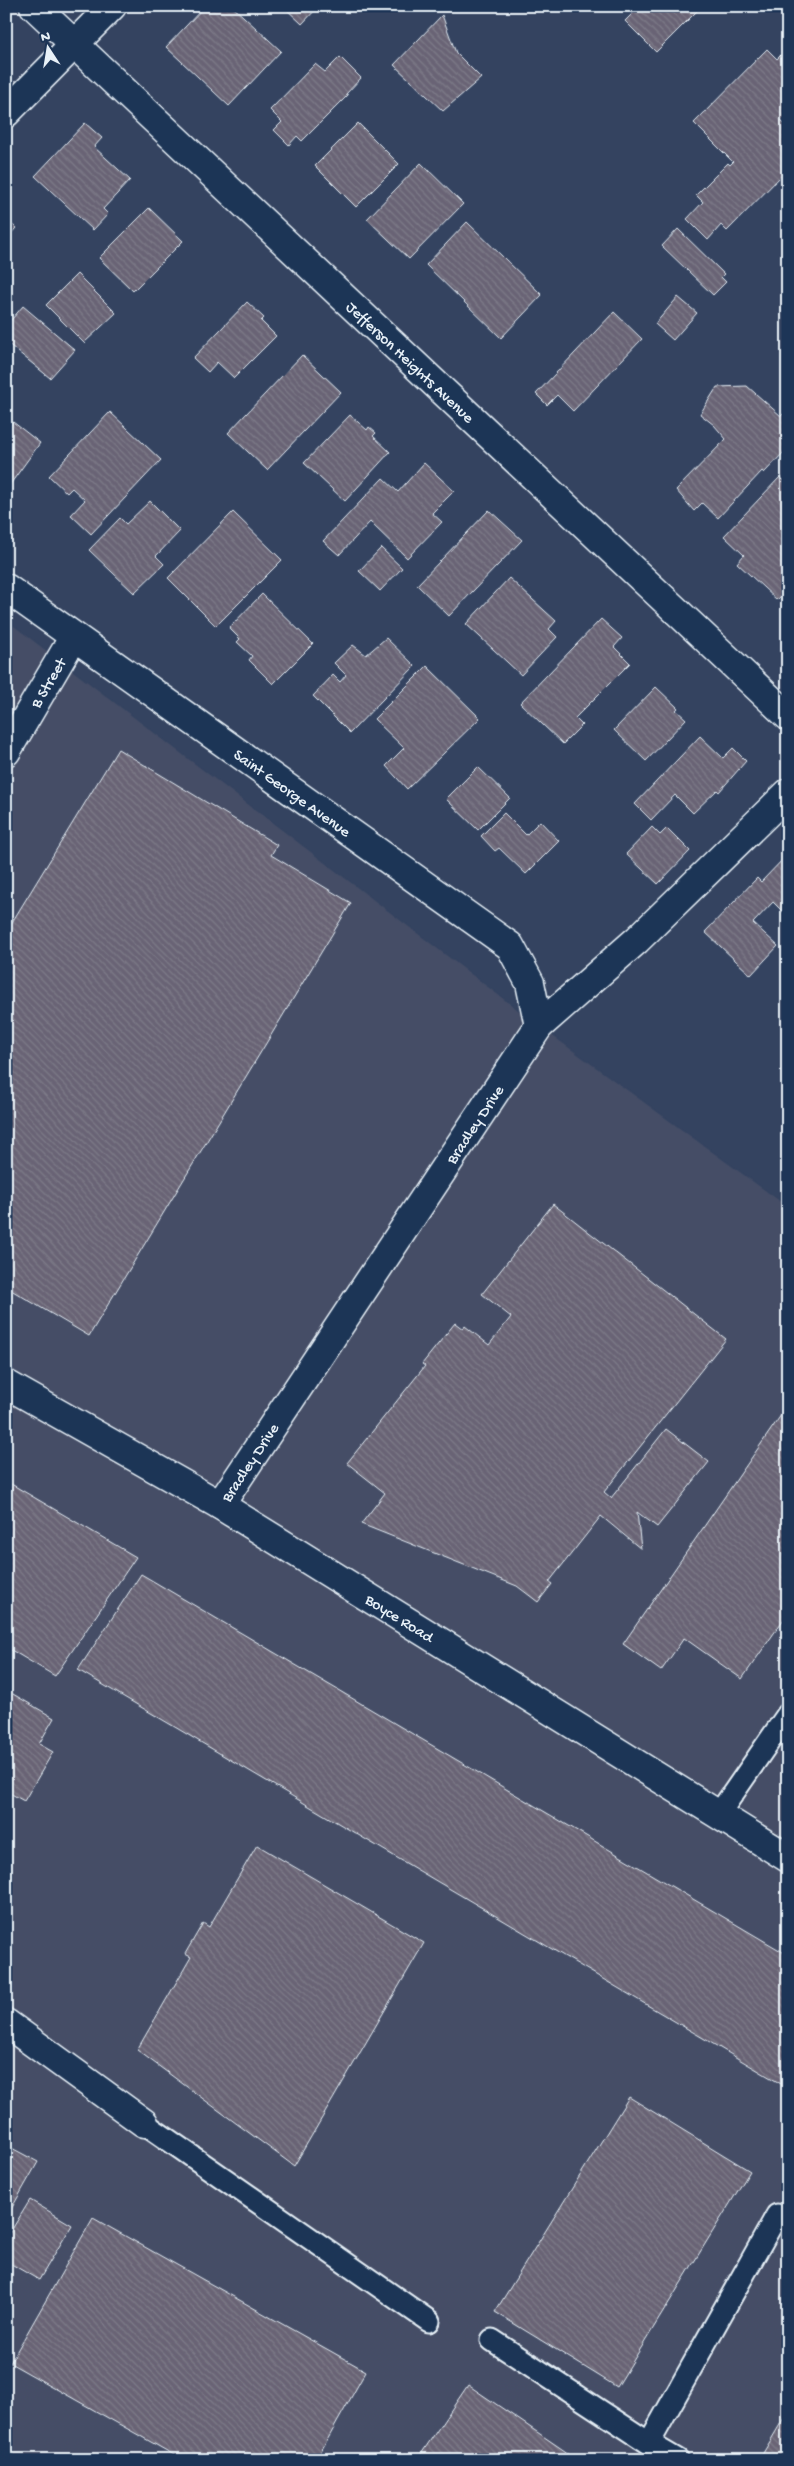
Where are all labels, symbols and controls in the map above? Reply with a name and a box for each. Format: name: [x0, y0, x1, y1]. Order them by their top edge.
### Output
north arrow: [22, 22, 72, 72]
text: N: [40, 28, 52, 47]
street label: Jefferson Heights Avenue: [341, 299, 477, 429]
street label: B Street: [28, 654, 73, 713]
street label: Saint George Avenue: [229, 747, 354, 843]
street label: Bradley Drive: [443, 1082, 510, 1169]
street label: Bradley Drive: [218, 1420, 285, 1507]
street label: Boyce Road: [360, 1591, 437, 1649]

